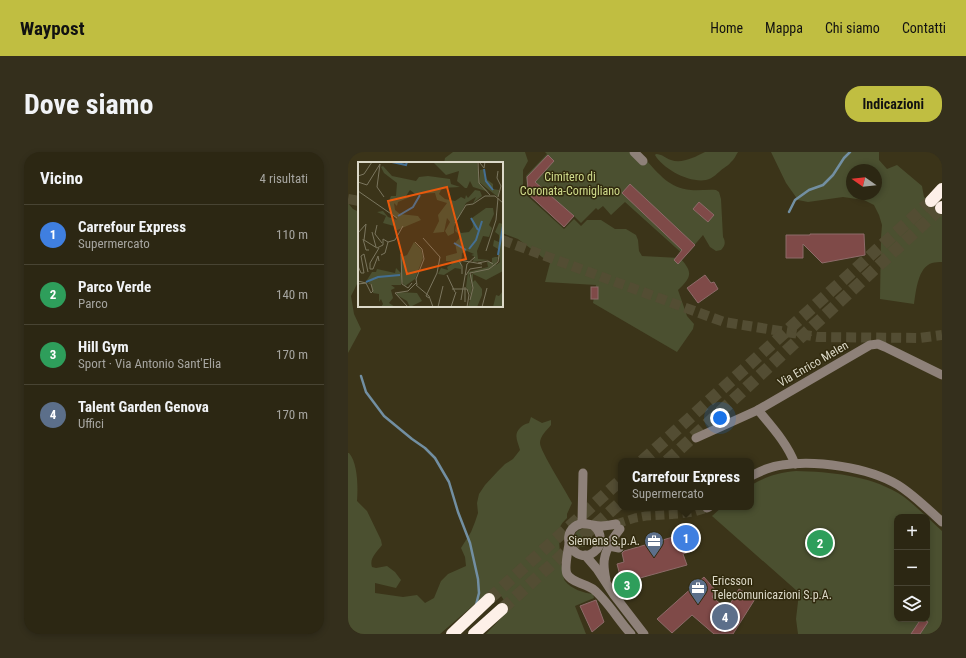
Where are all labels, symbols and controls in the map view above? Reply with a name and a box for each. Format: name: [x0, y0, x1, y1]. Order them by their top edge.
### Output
text: Waypost: [20, 17, 85, 40]
text: Home: [710, 20, 743, 36]
text: Mappa: [765, 20, 803, 36]
text: Chi siamo: [825, 20, 880, 36]
text: Contatti: [902, 20, 946, 36]
button: Indicazioni: [845, 86, 942, 122]
text: Dove siamo: [24, 88, 153, 121]
inset map: [358, 162, 503, 307]
north arrow: [846, 164, 882, 200]
text: Vicino: [40, 168, 83, 188]
park label: Cimitero di Coronata-Cornigliano: [520, 170, 620, 198]
text: 4 risultati: [260, 171, 308, 186]
text: Carrefour Express: [78, 218, 186, 236]
text: 1: [50, 227, 56, 242]
text: 110 m: [276, 227, 308, 242]
text: Supermercato: [78, 236, 150, 251]
text: Parco Verde: [78, 278, 151, 296]
text: 2: [50, 287, 56, 302]
text: 140 m: [276, 287, 308, 302]
text: Parco: [78, 296, 108, 311]
text: Hill Gym: [78, 338, 129, 356]
street label: Via Enrico Melen: [775, 338, 851, 390]
text: 3: [50, 347, 56, 362]
text: 170 m: [276, 347, 308, 362]
text: Sport · Via Antonio Sant'Elia: [78, 356, 221, 371]
text: Talent Garden Genova: [78, 398, 209, 416]
text: 4: [50, 407, 56, 422]
text: 170 m: [276, 407, 308, 422]
your location: [710, 408, 730, 428]
text: Uffici: [78, 416, 104, 431]
popup: [618, 458, 754, 510]
text: Carrefour Express: [632, 468, 740, 486]
text: Supermercato: [632, 486, 704, 501]
map controls: [894, 514, 930, 622]
button: +: [894, 514, 930, 550]
pin: 1: [673, 523, 699, 553]
pin: 2: [807, 528, 833, 558]
office icon: Siemens S.p.A.: [643, 530, 665, 558]
place label: Siemens S.p.A.: [568, 534, 640, 548]
button: −: [894, 550, 930, 586]
pin: 3: [614, 570, 640, 600]
place label: Ericsson Telecomunicazioni S.p.A.: [712, 574, 832, 602]
office icon: Ericsson Telecomunicazioni S.p.A.: [687, 577, 709, 605]
button: layers: [894, 586, 930, 622]
pin: 4: [712, 602, 738, 632]

